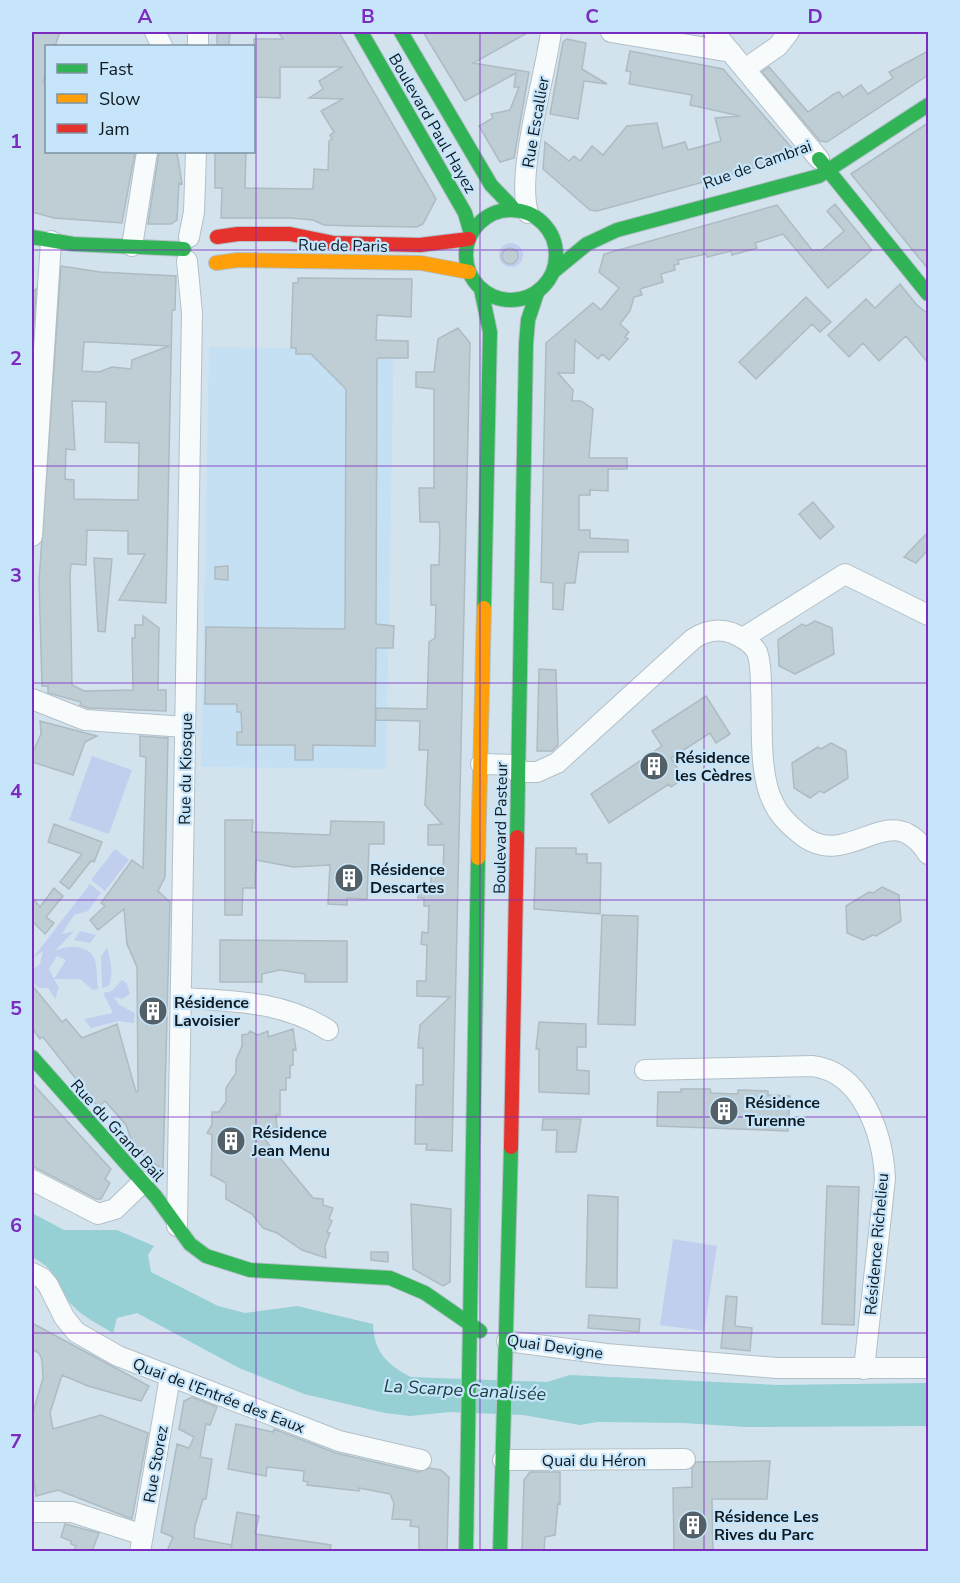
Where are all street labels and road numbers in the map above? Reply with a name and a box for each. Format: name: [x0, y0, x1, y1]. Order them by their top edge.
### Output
street label: Boulevard Paul Hayez: [383, 50, 481, 197]
street label: Rue Escallier: [517, 74, 555, 170]
street label: Rue de Cambrai: [700, 135, 815, 195]
street label: Rue de Paris: [298, 234, 388, 258]
street label: Rue du Kiosque: [174, 713, 198, 825]
street label: Boulevard Pasteur: [489, 762, 513, 894]
street label: Rue du Grand Bail: [65, 1075, 169, 1187]
street label: Résidence Richelieu: [860, 1172, 894, 1316]
street label: Quai Devigne: [505, 1329, 604, 1365]
street label: Quai de l'Entrée des Eaux: [129, 1353, 308, 1439]
street label: Rue Storez: [138, 1424, 174, 1505]
street label: Quai du Héron: [542, 1450, 646, 1472]

